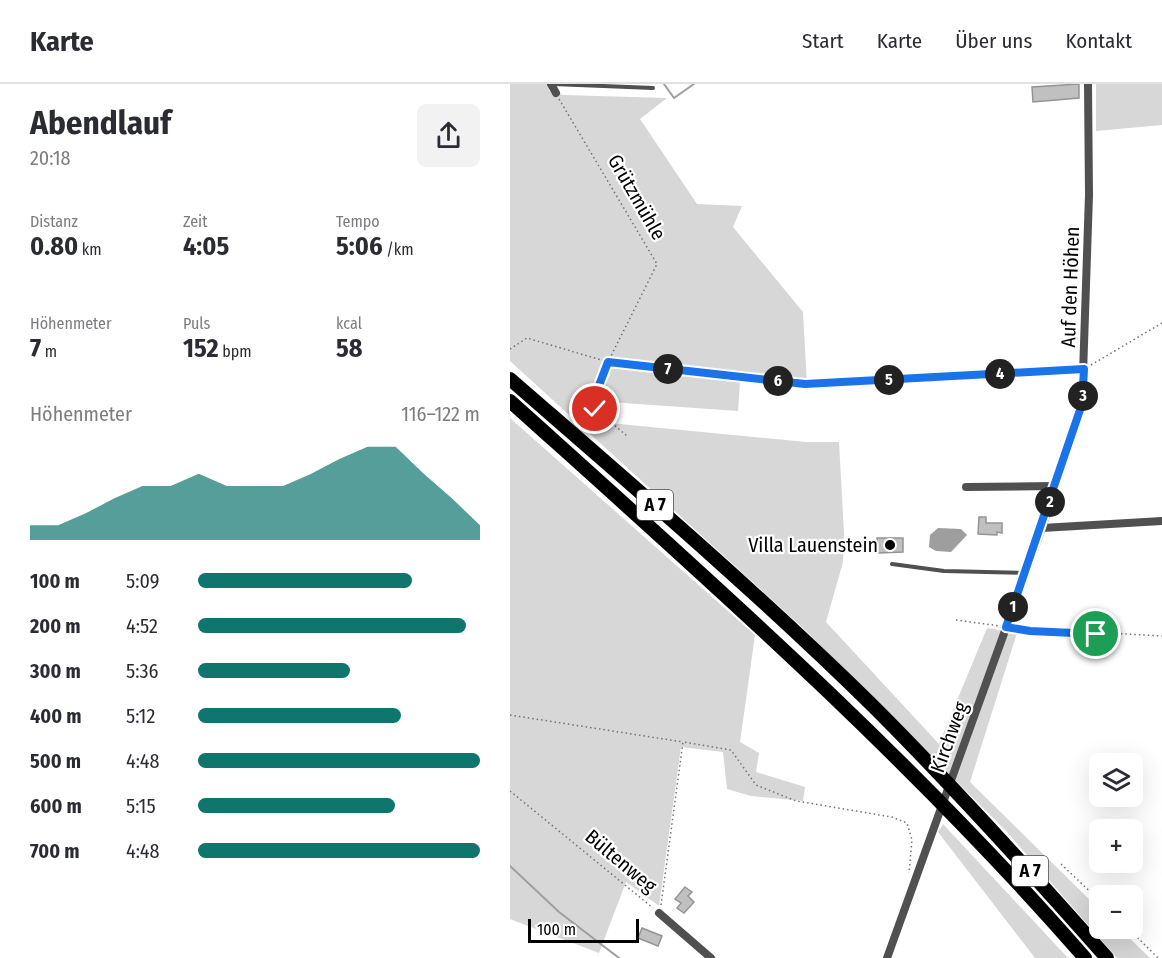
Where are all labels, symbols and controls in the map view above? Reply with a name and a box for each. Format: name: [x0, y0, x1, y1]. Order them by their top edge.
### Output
text: Karte: [30, 25, 94, 58]
text: Start: [802, 28, 844, 54]
text: Karte: [877, 28, 922, 54]
text: Über uns: [955, 28, 1032, 54]
text: Kontakt: [1065, 28, 1132, 54]
text: Abendlauf: [30, 103, 171, 143]
button: share: [417, 104, 480, 167]
text: 20:18: [30, 146, 70, 170]
street label: Grützmühle: [603, 150, 671, 244]
text: Distanz: [30, 212, 78, 231]
text: Zeit: [183, 212, 207, 231]
text: Tempo: [336, 212, 380, 231]
street label: Auf den Höhen: [1056, 226, 1084, 348]
text: 0.80: [30, 231, 78, 262]
text: 4:05: [183, 231, 229, 262]
text: 5:06: [336, 231, 383, 262]
text: km: [78, 240, 102, 259]
text: /km: [383, 240, 414, 259]
text: Höhenmeter: [30, 314, 112, 333]
text: Puls: [183, 314, 210, 333]
text: kcal: [336, 314, 362, 333]
text: 7: [30, 333, 41, 364]
text: 152: [183, 333, 219, 364]
text: 58: [336, 333, 363, 364]
text: m: [41, 342, 57, 361]
text: bpm: [219, 342, 252, 361]
pin: 7: [653, 354, 683, 384]
text: 7: [665, 359, 671, 378]
pin: 4: [985, 359, 1015, 389]
text: 4: [996, 364, 1004, 383]
pin: 5: [874, 365, 904, 395]
pin: 6: [763, 366, 793, 396]
text: 5: [885, 370, 893, 389]
text: 6: [774, 371, 782, 390]
pin: 3: [1068, 381, 1098, 411]
pin: [569, 383, 620, 434]
text: 3: [1079, 386, 1087, 405]
icon: check: [578, 392, 611, 425]
text: Höhenmeter: [30, 402, 132, 426]
text: 116–122 m: [401, 402, 480, 426]
pin: 2: [1035, 487, 1065, 517]
road number: A 7: [637, 490, 673, 520]
text: 2: [1046, 492, 1054, 511]
place label: Villa Lauenstein: [748, 533, 878, 557]
marker: Villa Lauenstein: [883, 538, 897, 552]
text: 100 m: [30, 569, 80, 593]
text: 5:09: [126, 569, 159, 593]
pin: 1: [998, 592, 1028, 622]
text: 1: [1010, 597, 1016, 616]
pin: [1070, 608, 1121, 659]
text: 200 m: [30, 614, 81, 638]
text: 4:52: [126, 614, 158, 638]
icon: arrive: [1079, 617, 1112, 650]
text: 300 m: [30, 659, 81, 683]
text: 5:36: [126, 659, 159, 683]
street label: Kirchweg: [925, 698, 973, 776]
text: 400 m: [30, 704, 82, 728]
text: 5:12: [126, 704, 155, 728]
text: 500 m: [30, 749, 81, 773]
text: 4:48: [126, 749, 160, 773]
map controls: [1089, 753, 1143, 939]
button: layers: [1089, 753, 1143, 807]
text: 600 m: [30, 794, 82, 818]
text: 5:15: [126, 794, 156, 818]
button: +: [1089, 819, 1143, 873]
street label: Bültenweg: [580, 824, 662, 898]
text: 700 m: [30, 839, 80, 863]
text: 4:48: [126, 839, 160, 863]
road number: A 7: [1012, 856, 1048, 886]
button: −: [1089, 885, 1143, 939]
scale bar: [528, 916, 639, 944]
text: 100 m: [537, 920, 576, 939]

